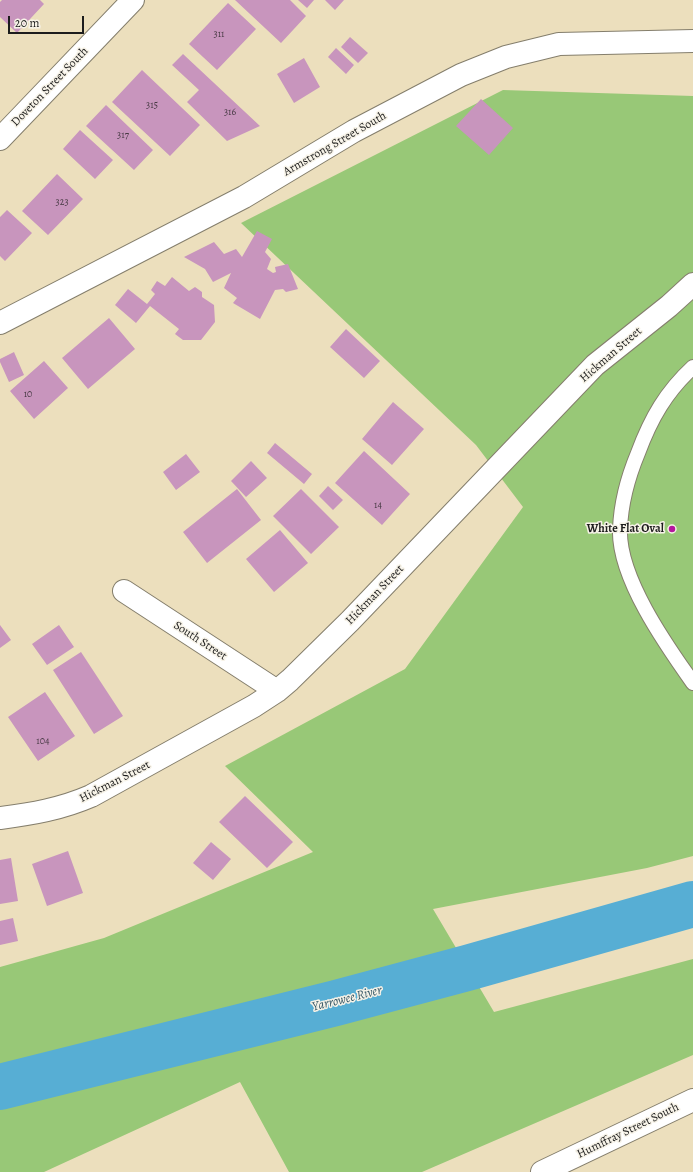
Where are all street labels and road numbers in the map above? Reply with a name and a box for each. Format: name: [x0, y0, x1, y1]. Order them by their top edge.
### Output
street label: Doveton Street South: [9, 44, 91, 130]
street label: Armstrong Street South: [281, 109, 389, 179]
street label: Hickman Street: [577, 324, 645, 386]
street label: Hickman Street: [343, 562, 407, 628]
street label: South Street: [171, 618, 229, 664]
street label: Hickman Street: [77, 758, 153, 806]
street label: Humffray Street South: [575, 1100, 681, 1162]

